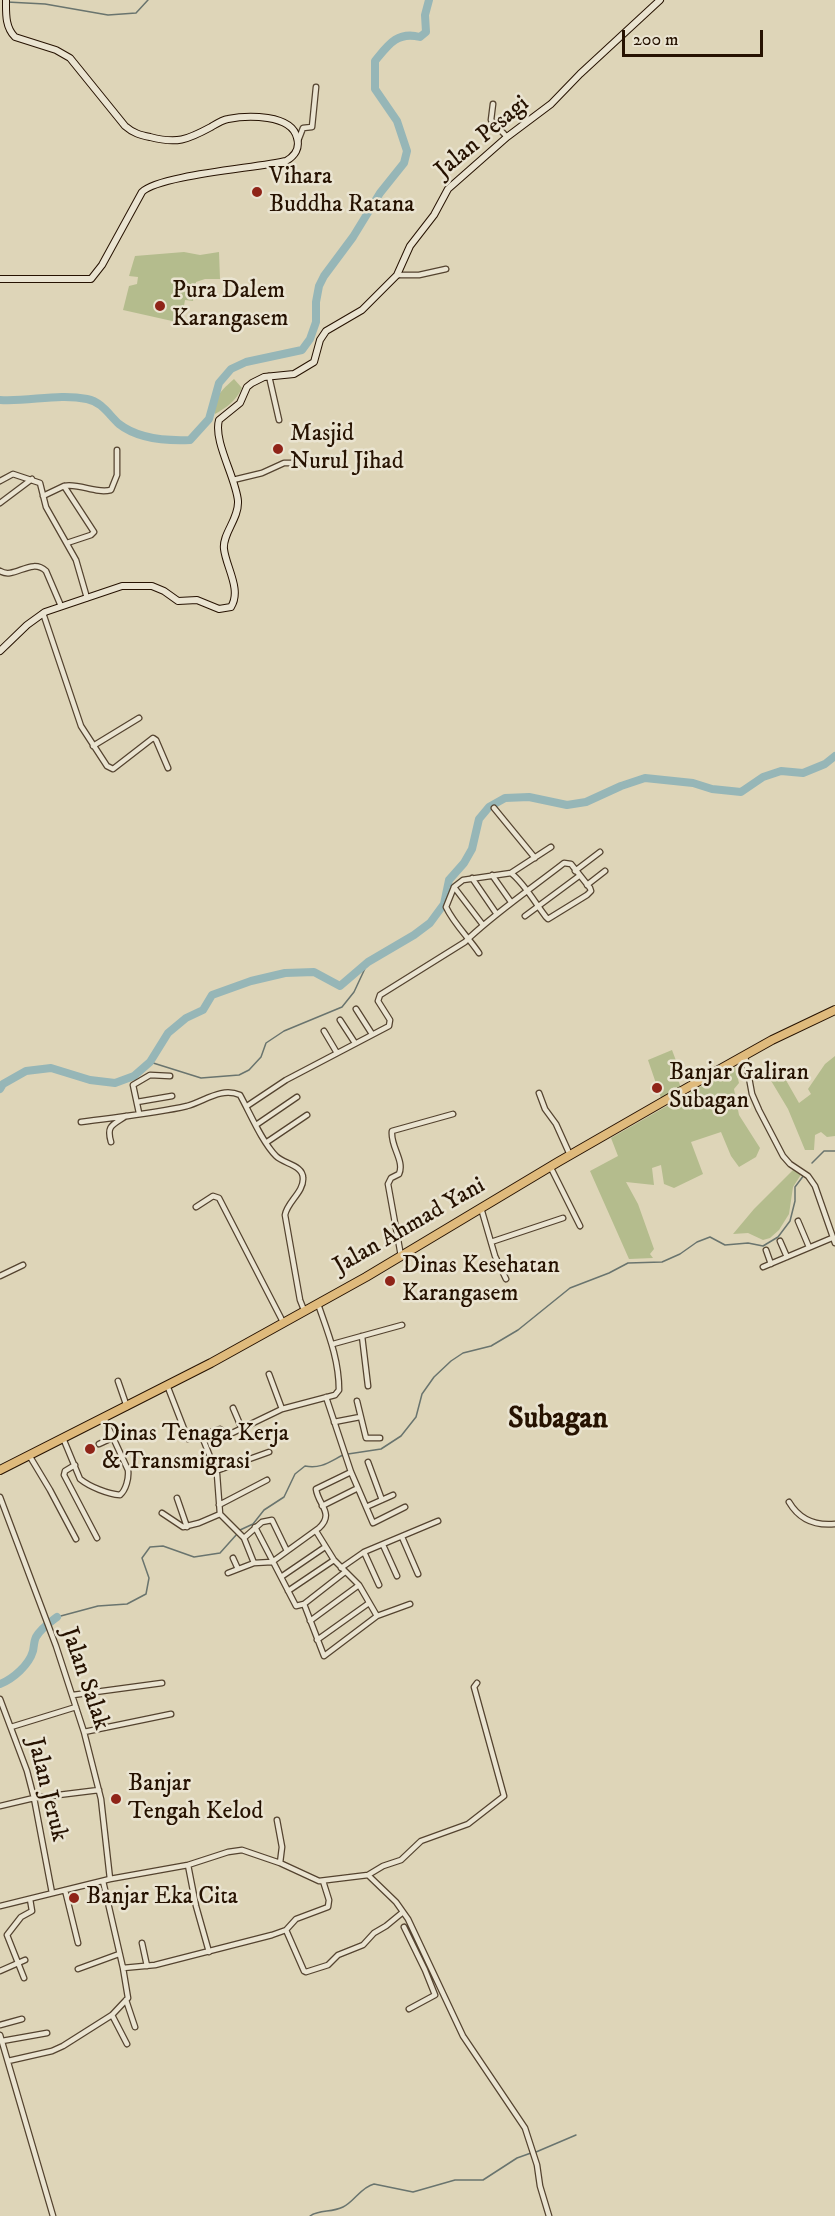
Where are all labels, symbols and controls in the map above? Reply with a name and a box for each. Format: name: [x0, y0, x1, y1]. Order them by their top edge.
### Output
scale bar: [625, 18, 766, 56]
text: 200 m: [633, 29, 679, 51]
street label: Jalan Pesagi: [430, 90, 536, 186]
place label: Vihara Buddha Ratana: [269, 164, 414, 220]
marker: Vihara Buddha Ratana: [250, 185, 264, 199]
place label: Pura Dalem Karangasem: [172, 278, 289, 334]
marker: Pura Dalem Karangasem: [153, 299, 167, 313]
place label: Masjid Nurul Jihad: [290, 421, 404, 477]
marker: Masjid Nurul Jihad: [271, 442, 285, 456]
place label: Banjar Galiran Subagan: [669, 1060, 809, 1116]
marker: Banjar Galiran Subagan: [650, 1081, 664, 1095]
street label: Jalan Ahmad Yani: [329, 1172, 491, 1282]
place label: Dinas Kesehatan Karangasem: [402, 1253, 560, 1309]
marker: Dinas Kesehatan Karangasem: [383, 1274, 397, 1288]
district label: Subagan: [508, 1403, 608, 1439]
place label: Dinas Tenaga Kerja & Transmigrasi: [102, 1421, 289, 1477]
marker: Dinas Tenaga Kerja & Transmigrasi: [83, 1442, 97, 1456]
street label: Jalan Salak: [53, 1624, 115, 1734]
street label: Jalan Jeruk: [19, 1735, 73, 1845]
place label: Banjar Tengah Kelod: [128, 1771, 263, 1827]
marker: Banjar Tengah Kelod: [109, 1792, 123, 1806]
place label: Banjar Eka Cita: [86, 1884, 238, 1912]
marker: Banjar Eka Cita: [67, 1891, 81, 1905]

